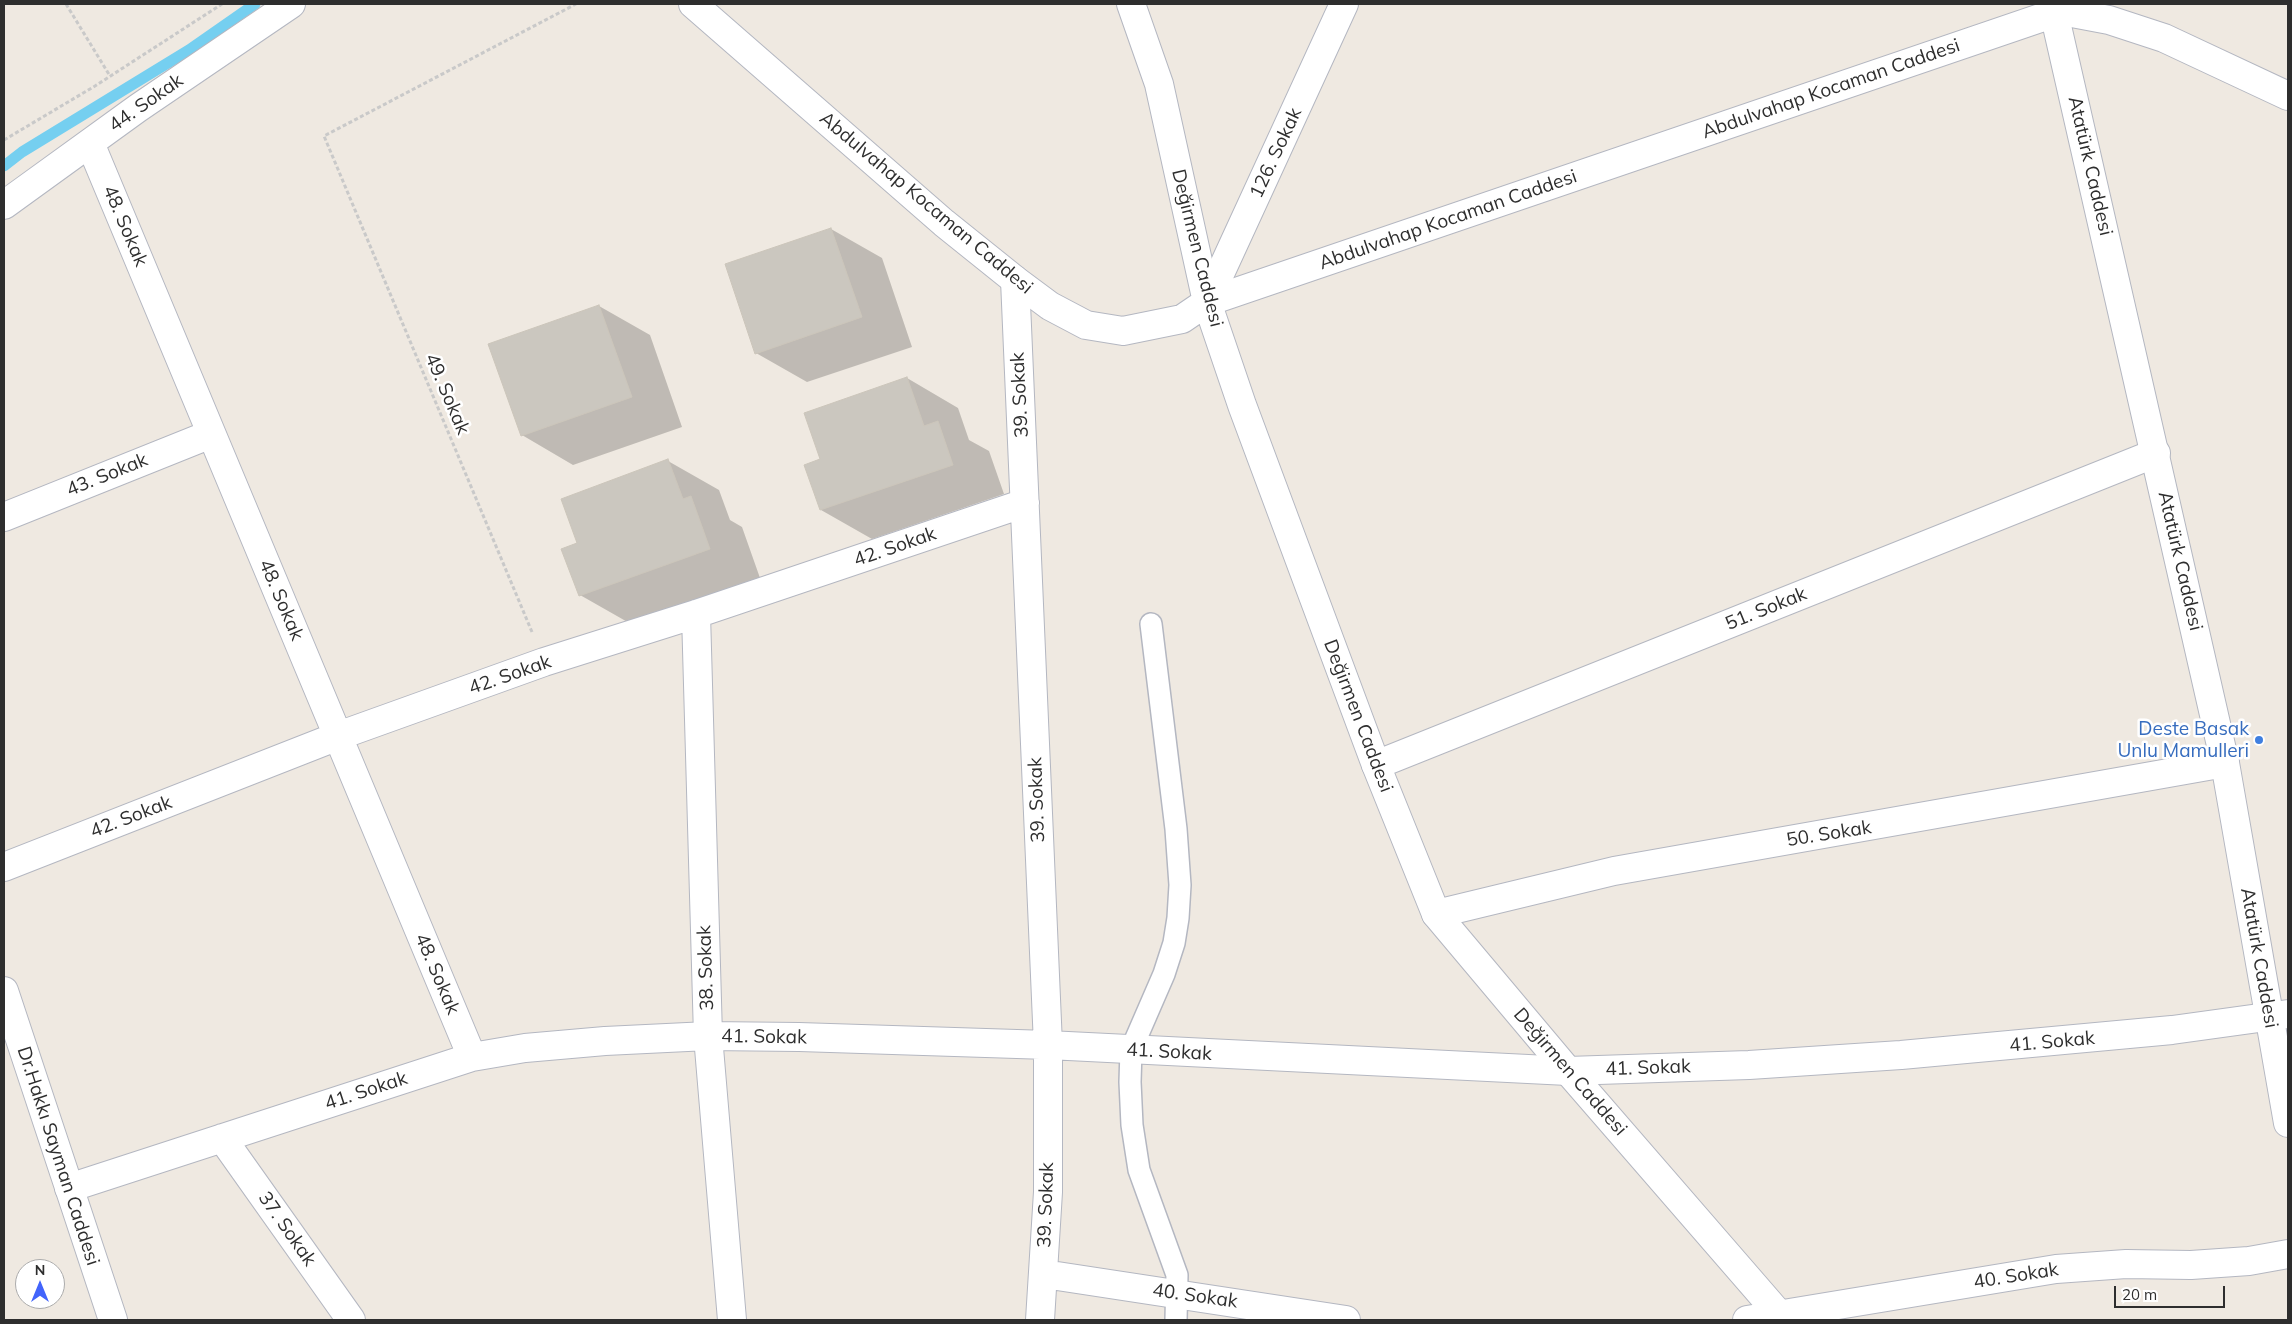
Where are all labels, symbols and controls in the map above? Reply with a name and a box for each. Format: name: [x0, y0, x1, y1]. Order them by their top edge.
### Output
street label: Abdulvahap Kocaman Caddesi: [1699, 34, 1963, 144]
street label: 44. Sokak: [104, 69, 188, 137]
street label: Atatürk Caddesi: [2063, 94, 2117, 238]
street label: 126. Sokak: [1245, 104, 1307, 202]
street label: Abdulvahap Kocaman Caddesi: [815, 107, 1037, 299]
street label: Abdulvahap Kocaman Caddesi: [1316, 165, 1580, 275]
street label: Değirmen Caddesi: [1166, 167, 1228, 329]
street label: 48. Sokak: [98, 182, 152, 270]
street label: 49. Sokak: [420, 350, 474, 438]
street label: 39. Sokak: [1006, 352, 1034, 438]
street label: 43. Sokak: [63, 448, 151, 502]
street label: Atatürk Caddesi: [2153, 489, 2207, 633]
street label: 42. Sokak: [851, 522, 939, 572]
street label: 48. Sokak: [254, 556, 308, 644]
street label: 51. Sokak: [1722, 582, 1810, 636]
street label: Değirmen Caddesi: [1318, 636, 1398, 796]
street label: 42. Sokak: [466, 650, 554, 700]
place label: Deste Basak Unlu Mamulleri: [2117, 718, 2249, 762]
marker: Deste Basak Unlu Mamulleri: [2253, 734, 2265, 746]
street label: 39. Sokak: [1024, 757, 1050, 843]
street label: 42. Sokak: [87, 791, 175, 843]
street label: 50. Sokak: [1785, 816, 1873, 852]
street label: Atatürk Caddesi: [2235, 886, 2283, 1030]
street label: 38. Sokak: [693, 925, 719, 1011]
street label: 48. Sokak: [410, 930, 464, 1018]
street label: Değirmen Caddesi: [1508, 1004, 1632, 1140]
street label: 41. Sokak: [721, 1025, 807, 1049]
street label: 41. Sokak: [2008, 1027, 2096, 1057]
street label: 41. Sokak: [1126, 1038, 1212, 1066]
street label: Dr.Hakkı Sayman Caddesi: [12, 1044, 104, 1268]
street label: 41. Sokak: [1605, 1055, 1691, 1081]
street label: 41. Sokak: [322, 1067, 410, 1115]
street label: 39. Sokak: [1033, 1162, 1059, 1248]
street label: 37. Sokak: [253, 1187, 321, 1271]
street label: 40. Sokak: [1972, 1258, 2060, 1294]
north arrow: [15, 1259, 65, 1309]
text: N: [35, 1261, 45, 1279]
scale bar: [2117, 1276, 2228, 1308]
street label: 40. Sokak: [1151, 1279, 1239, 1313]
text: 20 m: [2122, 1285, 2157, 1304]

